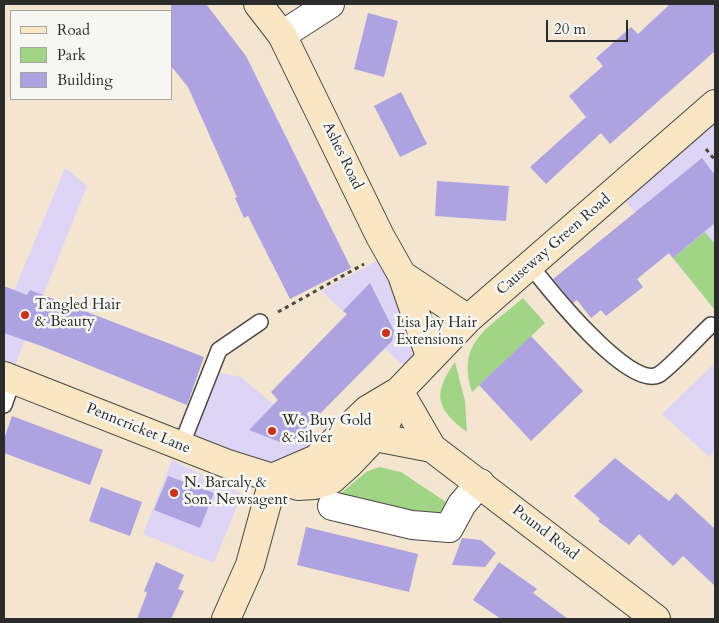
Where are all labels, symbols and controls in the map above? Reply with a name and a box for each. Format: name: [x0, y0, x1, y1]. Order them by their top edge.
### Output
legend: [10, 10, 172, 100]
scale bar: [549, 10, 632, 42]
text: 20 m: [554, 19, 586, 39]
text: Road: [57, 20, 90, 40]
text: Park: [57, 45, 86, 65]
text: Building: [57, 70, 113, 90]
street label: Ashes Road: [318, 119, 366, 193]
street label: Causeway Green Road: [493, 191, 615, 299]
place label: Tangled Hair & Beauty: [35, 297, 121, 332]
marker: Tangled Hair & Beauty: [19, 309, 31, 321]
place label: Lisa Jay Hair Extensions: [396, 315, 477, 350]
marker: Lisa Jay Hair Extensions: [380, 327, 392, 339]
street label: Penncricket Lane: [83, 400, 193, 458]
place label: We Buy Gold & Silver: [282, 413, 372, 448]
marker: We Buy Gold & Silver: [266, 425, 278, 437]
place label: N. Barcaly & Son. Newsagent: [184, 475, 288, 510]
marker: N. Barcaly & Son. Newsagent: [168, 487, 180, 499]
street label: Pound Road: [508, 502, 582, 564]

